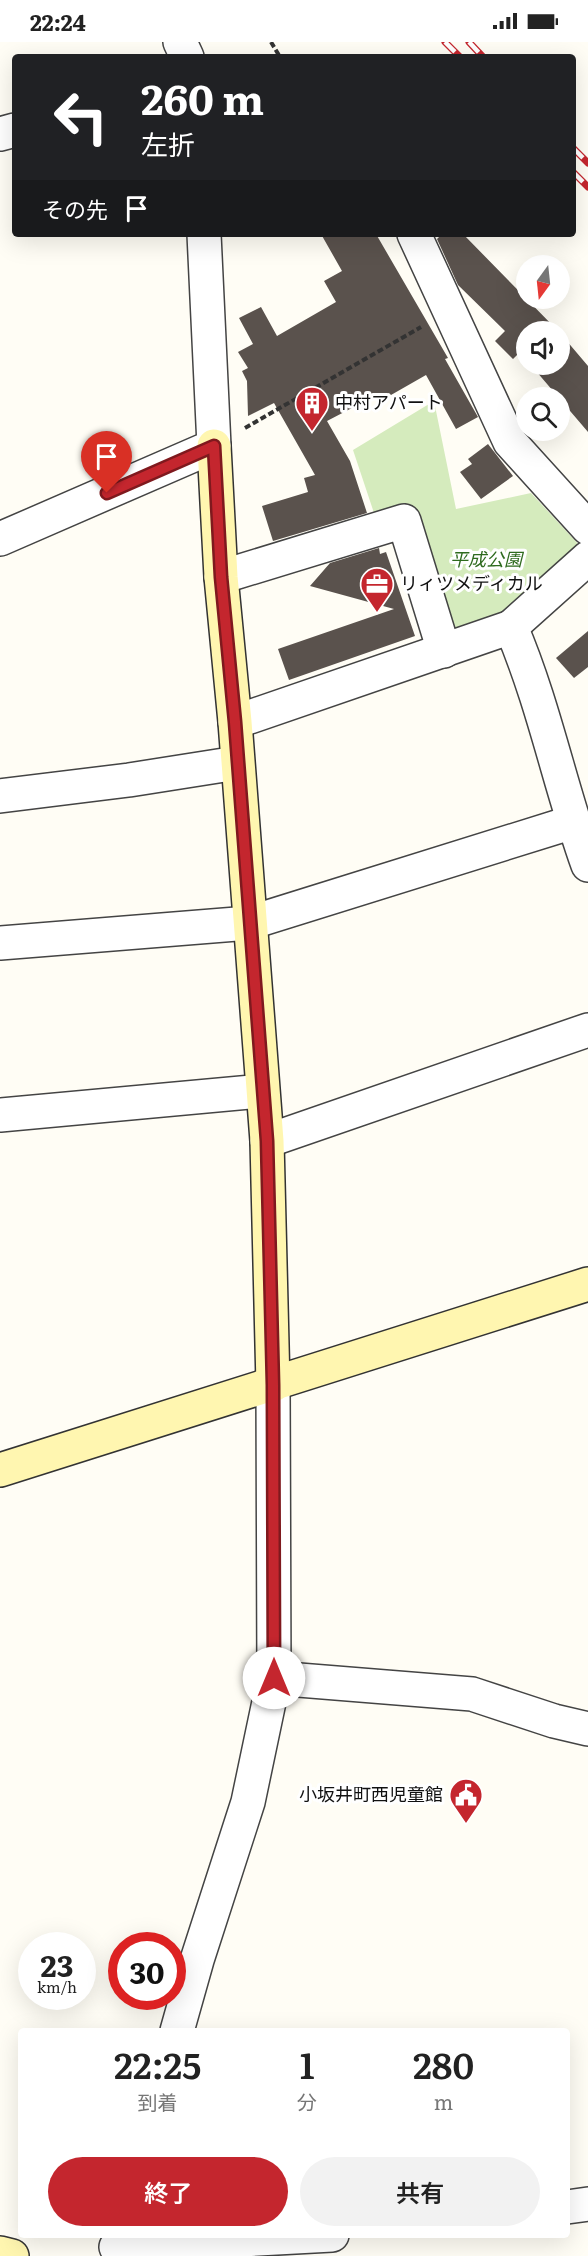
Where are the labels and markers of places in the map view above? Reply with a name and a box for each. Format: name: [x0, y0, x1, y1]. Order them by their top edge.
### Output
building icon: 中村アパート: [294, 385, 330, 432]
place label: 中村アパート: [335, 388, 443, 415]
pin: [81, 431, 132, 493]
office icon: リィツメディカル: [359, 566, 395, 613]
place label: リィツメディカル: [400, 569, 543, 596]
public building icon: 小坂井町西児童館: [448, 1777, 484, 1824]
place label: 小坂井町西児童館: [299, 1780, 443, 1807]

